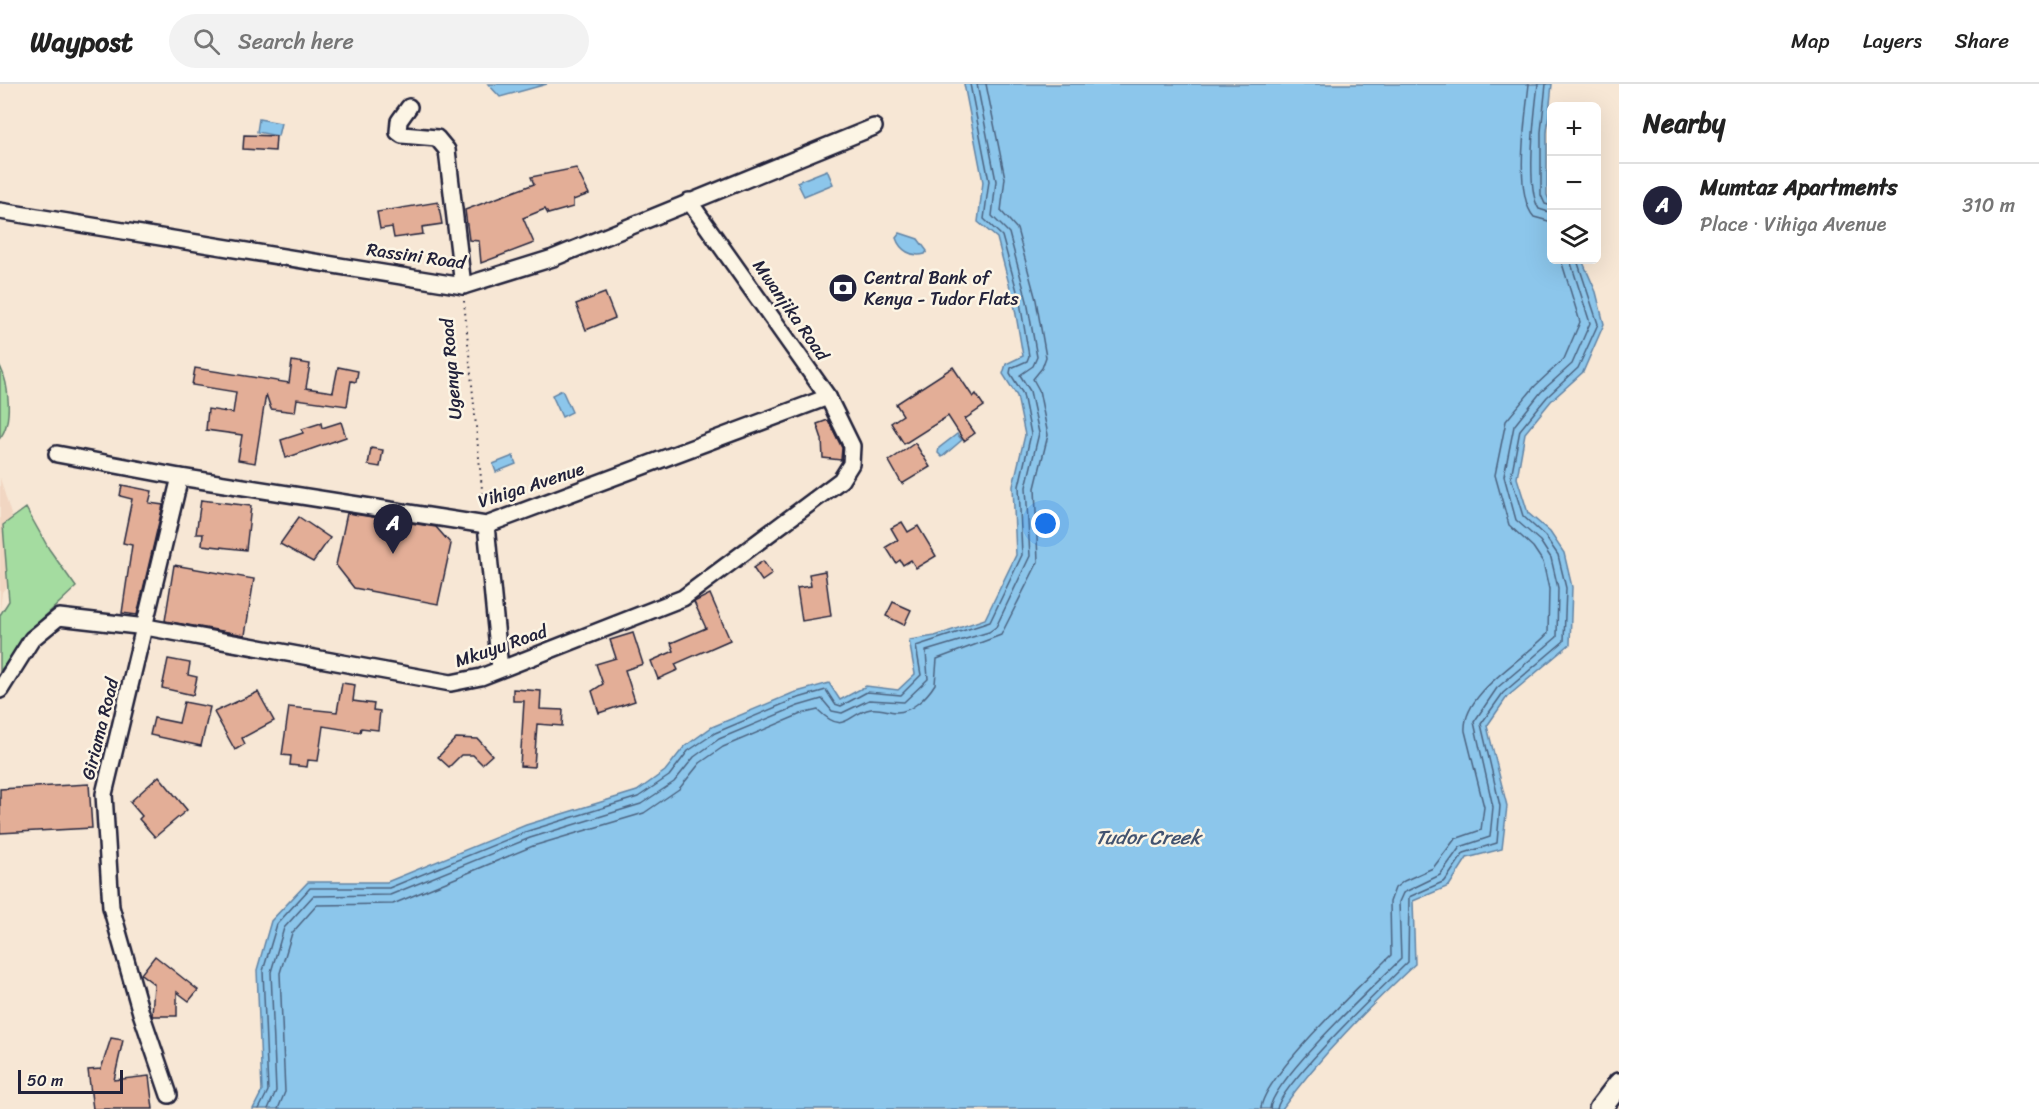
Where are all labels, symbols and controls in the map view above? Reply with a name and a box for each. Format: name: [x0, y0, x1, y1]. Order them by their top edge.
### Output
search box: [169, 14, 589, 68]
text: Waypost: [30, 17, 133, 66]
text: Search here: [238, 22, 354, 61]
text: Map: [1791, 22, 1830, 60]
text: Layers: [1863, 22, 1922, 60]
text: Share: [1955, 22, 2009, 60]
icon: search: [190, 25, 223, 58]
text: Nearby: [1643, 100, 1725, 146]
map controls: [1547, 102, 1601, 264]
button: +: [1547, 102, 1601, 156]
button: −: [1547, 156, 1601, 210]
text: Mumtaz Apartments: [1700, 168, 1898, 207]
text: A: [1656, 188, 1669, 223]
text: 310 m: [1962, 188, 2015, 223]
text: Place · Vihiga Avenue: [1700, 207, 1886, 242]
button: layers: [1547, 210, 1601, 264]
street label: Rassini Road: [364, 233, 469, 279]
street label: Mwanjika Road: [744, 253, 839, 369]
place label: Central Bank of Kenya - Tudor Flats: [864, 262, 1020, 315]
bank icon: Central Bank of Kenya - Tudor Flats: [827, 272, 859, 304]
street label: Ugenya Road: [431, 316, 471, 421]
street label: Vihiga Avenue: [474, 453, 589, 517]
pin: A: [374, 504, 412, 554]
your location: [1031, 509, 1060, 538]
street label: Mkuyu Road: [450, 615, 553, 677]
street label: Giriama Road: [72, 673, 128, 783]
water label: Tudor Creek: [1095, 820, 1203, 855]
text: 50 m: [27, 1066, 63, 1095]
scale bar: [18, 1067, 123, 1094]

